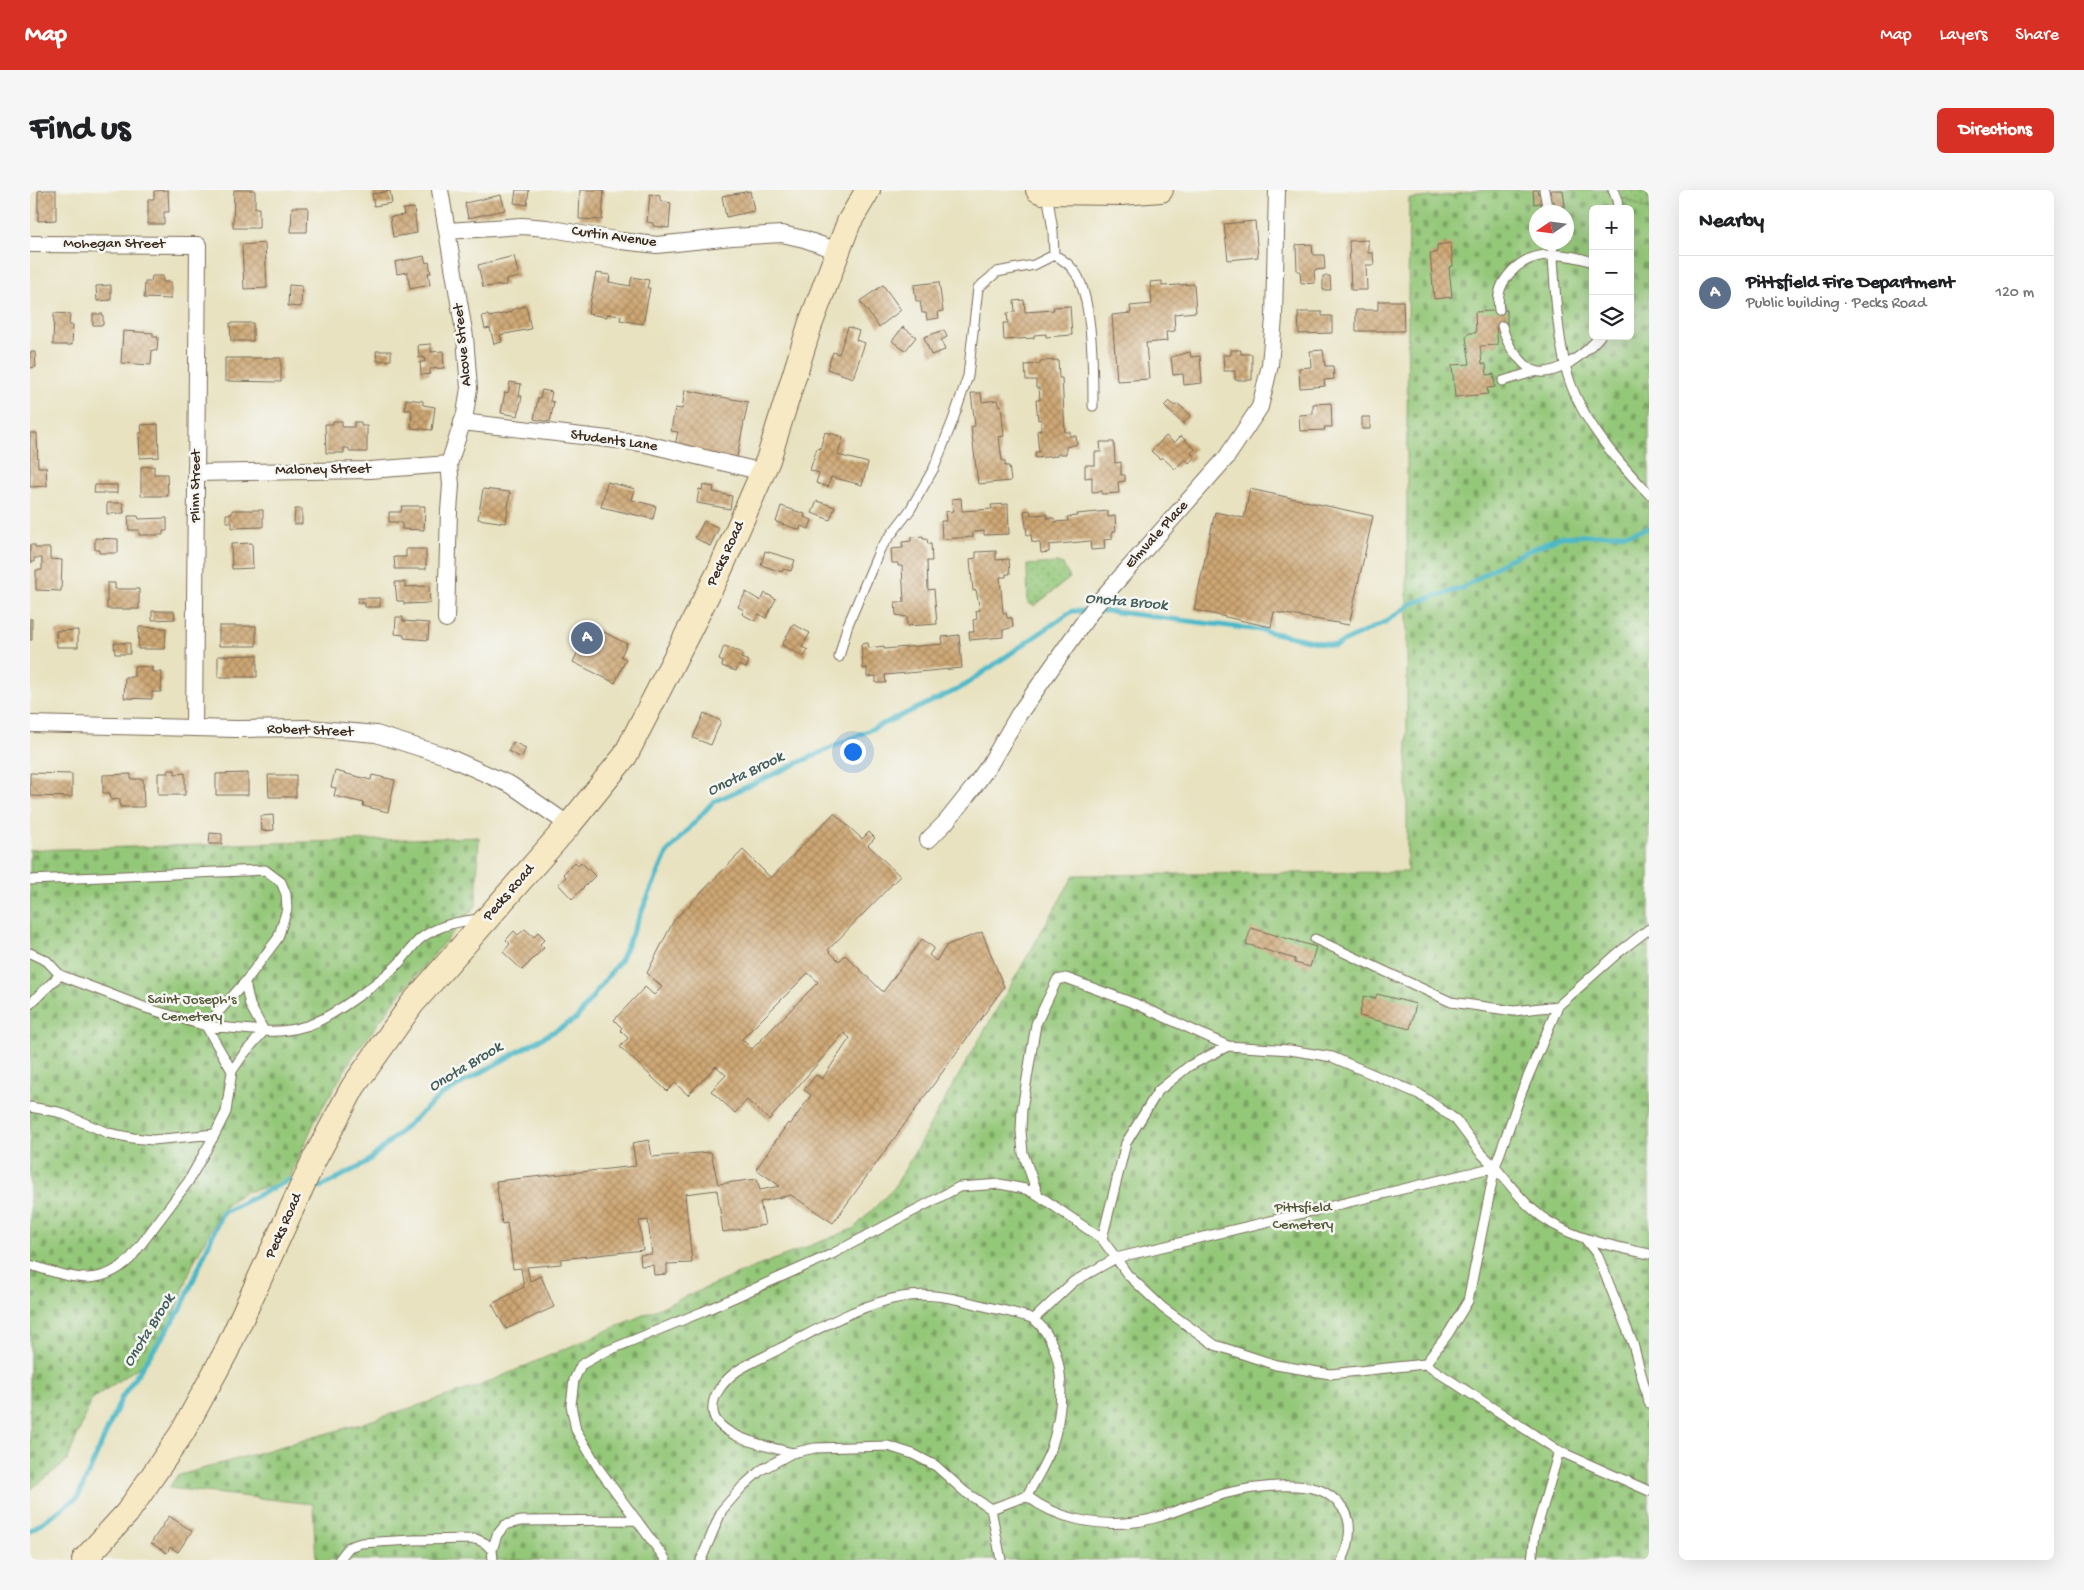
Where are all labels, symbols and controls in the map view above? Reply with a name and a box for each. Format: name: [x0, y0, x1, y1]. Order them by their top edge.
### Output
text: Map: [25, 21, 67, 50]
text: Map: [1880, 25, 1912, 46]
text: Layers: [1940, 25, 1987, 46]
text: Share: [2015, 25, 2059, 46]
button: Directions: [1937, 108, 2054, 153]
text: Find us: [30, 110, 130, 151]
north arrow: [1529, 205, 1574, 250]
map controls: [1589, 205, 1634, 340]
button: +: [1589, 205, 1634, 250]
text: Nearby: [1699, 210, 1764, 235]
street label: Curtin Avenue: [570, 222, 658, 252]
street label: Mohegan Street: [63, 235, 167, 253]
button: −: [1589, 250, 1634, 295]
text: Pittsfield Fire Department: [1746, 272, 1954, 295]
text: A: [1710, 284, 1720, 303]
text: 120 m: [1995, 284, 2034, 303]
button: layers: [1589, 295, 1634, 340]
text: Public building · Pecks Road: [1746, 295, 1926, 314]
street label: Alcove Street: [450, 301, 476, 387]
street label: Students Lane: [569, 426, 659, 456]
street label: Plinn Street: [187, 448, 205, 523]
street label: Maloney Street: [275, 460, 373, 480]
street label: Elmvale Place: [1122, 497, 1192, 573]
street label: Pecks Road: [703, 518, 749, 590]
water label: Onota Brook: [1084, 590, 1170, 616]
pin: A: [571, 619, 603, 657]
street label: Robert Street: [267, 720, 355, 742]
your location: [840, 739, 866, 765]
water label: Onota Brook: [705, 748, 789, 802]
street label: Pecks Road: [479, 860, 539, 926]
park label: Saint Joseph's Cemetery: [147, 991, 237, 1026]
water label: Onota Brook: [426, 1038, 508, 1097]
street label: Pecks Road: [261, 1189, 307, 1262]
park label: Pittsfield Cemetery: [1273, 1199, 1334, 1234]
water label: Onota Brook: [120, 1289, 181, 1371]

